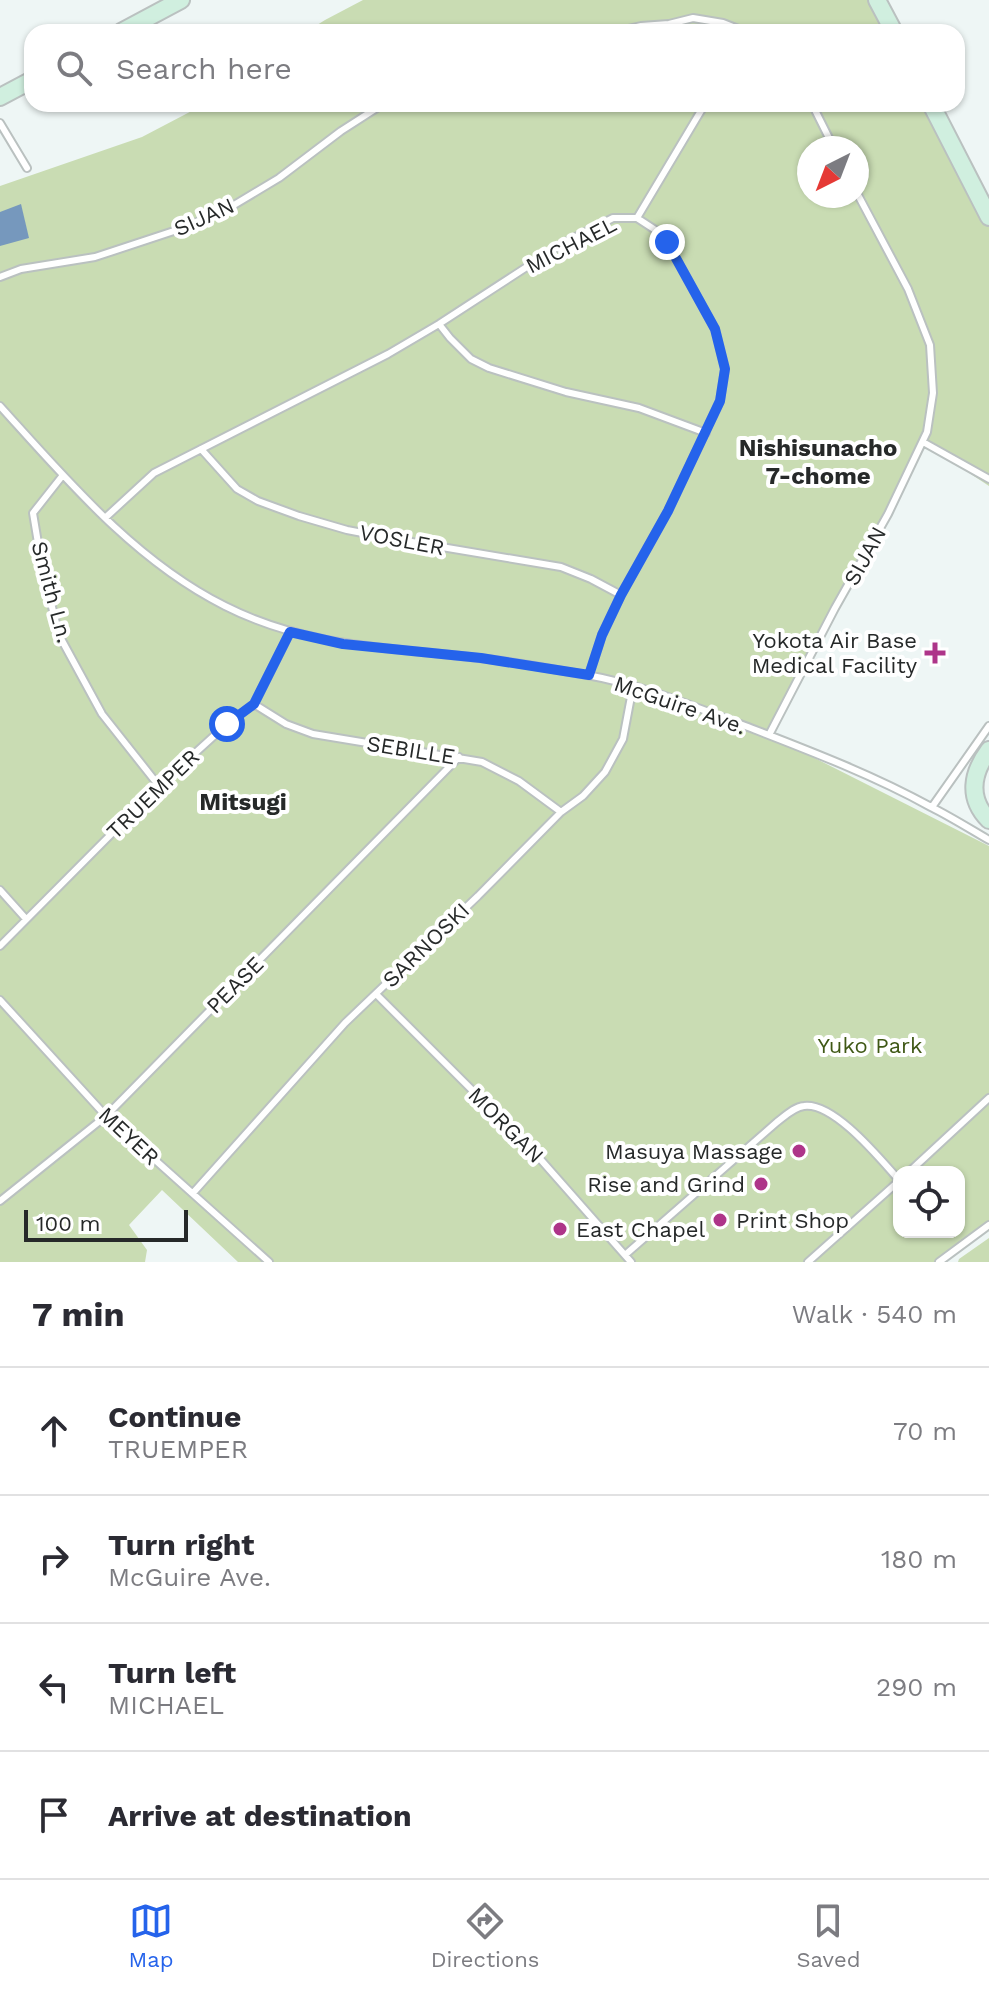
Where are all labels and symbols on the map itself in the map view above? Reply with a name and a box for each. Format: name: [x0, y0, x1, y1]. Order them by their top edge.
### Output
north arrow: [797, 136, 869, 208]
street label: SIJAN: [170, 193, 238, 241]
street label: MICHAEL: [522, 212, 620, 278]
route end: [649, 224, 685, 260]
district label: Nishisunacho 7-chome: [739, 434, 897, 490]
street label: VOSLER: [357, 519, 447, 561]
street label: SIJAN: [839, 522, 891, 590]
street label: Smith Ln.: [26, 539, 78, 645]
place label: Yokota Air Base Medical Facility: [752, 628, 918, 678]
marker: Yokota Air Base Medical Facility: [924, 642, 946, 664]
street label: McGuire Ave.: [611, 671, 749, 739]
route start: [209, 706, 245, 742]
street label: SEBILLE: [365, 731, 457, 769]
street label: TRUEMPER: [102, 744, 204, 844]
district label: Mitsugi: [199, 788, 287, 816]
street label: SARNOSKI: [377, 898, 475, 992]
street label: PEASE: [201, 951, 269, 1019]
park label: Yuko Park: [817, 1033, 923, 1058]
street label: MORGAN: [463, 1082, 549, 1168]
street label: MEYER: [94, 1102, 164, 1170]
place label: Masuya Massage: [605, 1139, 783, 1164]
marker: Masuya Massage: [790, 1142, 808, 1160]
place label: Rise and Grind: [587, 1172, 745, 1197]
marker: Rise and Grind: [752, 1175, 770, 1193]
scale bar: [24, 1206, 188, 1242]
place label: Print Shop: [736, 1208, 849, 1233]
marker: Print Shop: [711, 1211, 729, 1229]
place label: East Chapel: [576, 1217, 705, 1242]
marker: East Chapel: [551, 1220, 569, 1238]

